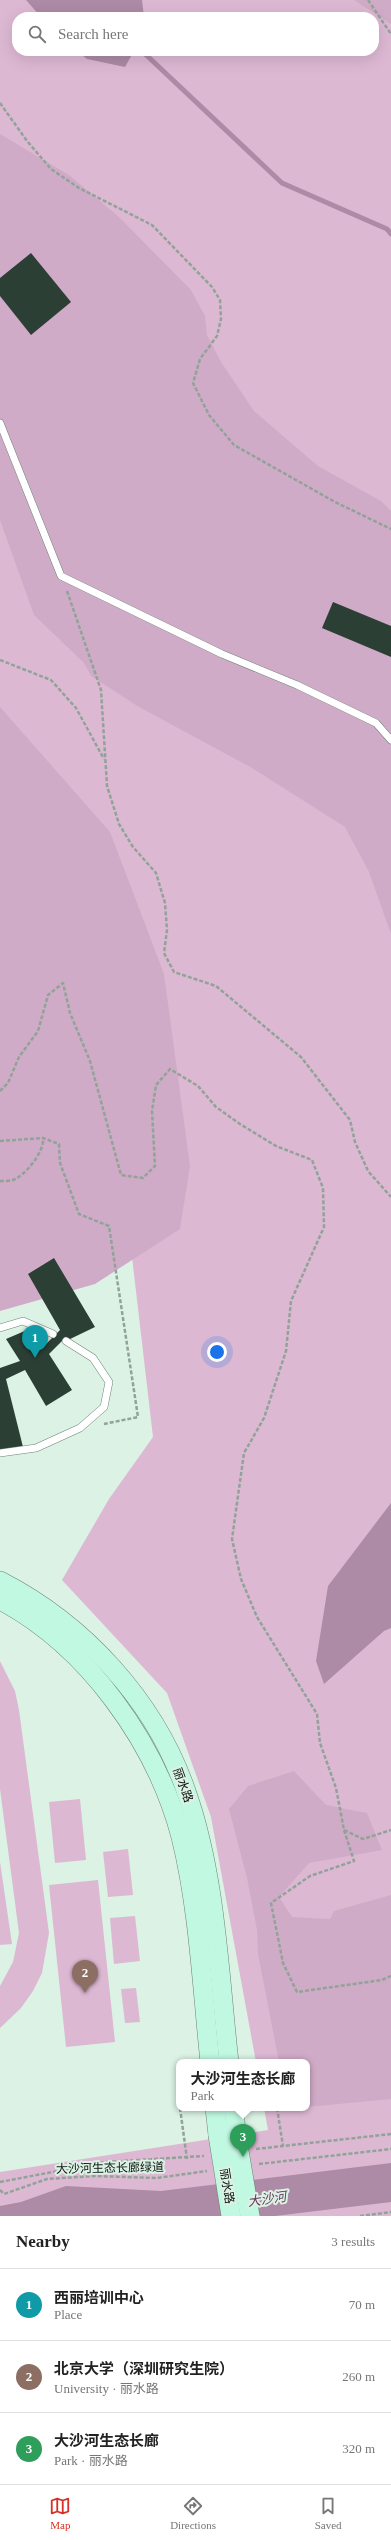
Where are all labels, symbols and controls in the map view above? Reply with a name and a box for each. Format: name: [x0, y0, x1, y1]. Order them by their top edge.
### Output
search box: [12, 12, 379, 56]
icon: search: [26, 23, 48, 45]
text: Search here: [58, 26, 128, 42]
pin: 1: [22, 1325, 48, 1358]
your location: [207, 1342, 227, 1362]
street label: 丽水路: [170, 1766, 196, 1804]
pin: 2: [72, 1960, 98, 1993]
popup: [176, 2059, 310, 2111]
text: 大沙河生态长廊: [190, 2071, 296, 2087]
text: Park: [190, 2088, 214, 2103]
pin: 3: [230, 2124, 256, 2157]
street label: 大沙河生态长廊绿道: [56, 2160, 164, 2176]
street label: 丽水路: [217, 2167, 237, 2205]
water label: 大沙河: [247, 2188, 290, 2209]
text: Nearby: [16, 2232, 70, 2251]
text: 3 results: [331, 2234, 375, 2249]
text: 西丽培训中心: [54, 2290, 144, 2306]
text: 1: [26, 2297, 32, 2312]
text: 70 m: [349, 2297, 375, 2312]
text: Place: [54, 2307, 82, 2322]
text: 北京大学（深圳研究生院）: [54, 2361, 234, 2377]
text: 2: [26, 2369, 32, 2384]
text: 260 m: [342, 2369, 375, 2384]
text: University · 丽水路: [54, 2381, 159, 2396]
text: 大沙河生态长廊: [54, 2433, 159, 2449]
text: 3: [26, 2441, 32, 2456]
text: 320 m: [342, 2441, 375, 2456]
text: Park · 丽水路: [54, 2453, 128, 2468]
tab: Map: [49, 2495, 71, 2531]
tab: Directions: [170, 2495, 216, 2531]
tab: Saved: [315, 2495, 342, 2531]

